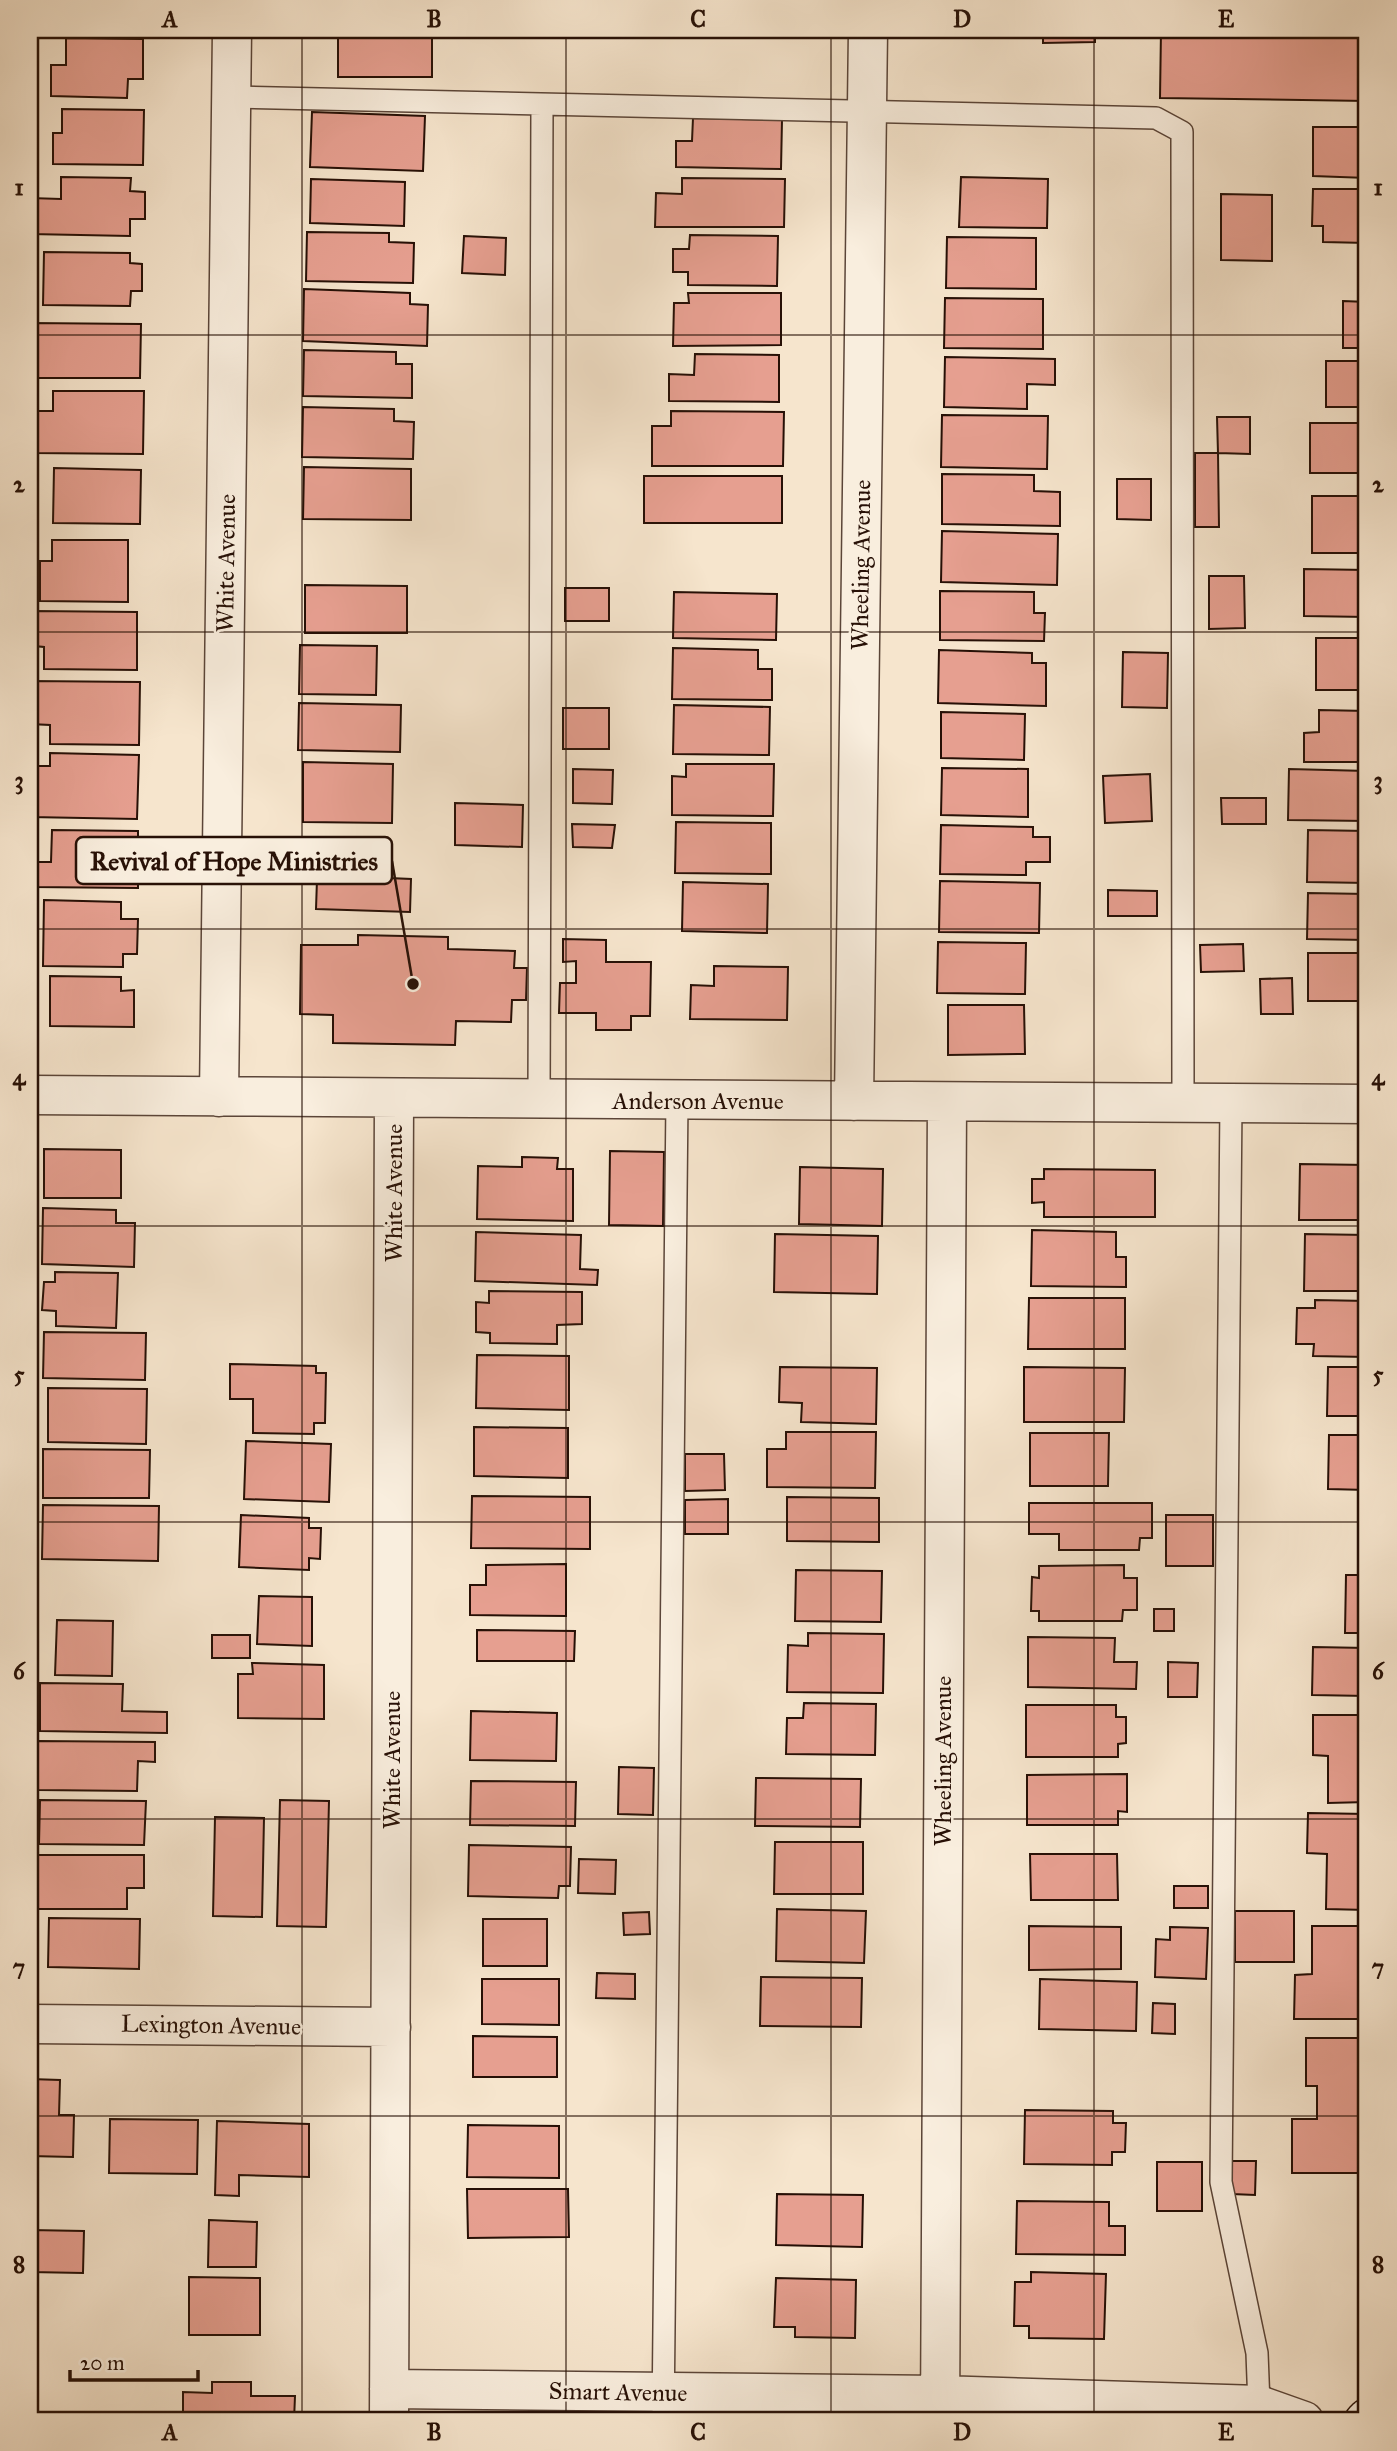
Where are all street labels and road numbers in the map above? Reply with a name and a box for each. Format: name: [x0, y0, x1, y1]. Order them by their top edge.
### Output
street label: Wheeling Avenue: [845, 479, 877, 651]
street label: White Avenue: [210, 493, 242, 633]
street label: Anderson Avenue: [611, 1086, 784, 1116]
street label: White Avenue: [379, 1124, 409, 1262]
street label: Wheeling Avenue: [928, 1676, 958, 1846]
street label: White Avenue: [377, 1691, 407, 1829]
street label: Lexington Avenue: [121, 2008, 301, 2042]
street label: Smart Avenue: [548, 2376, 688, 2408]

